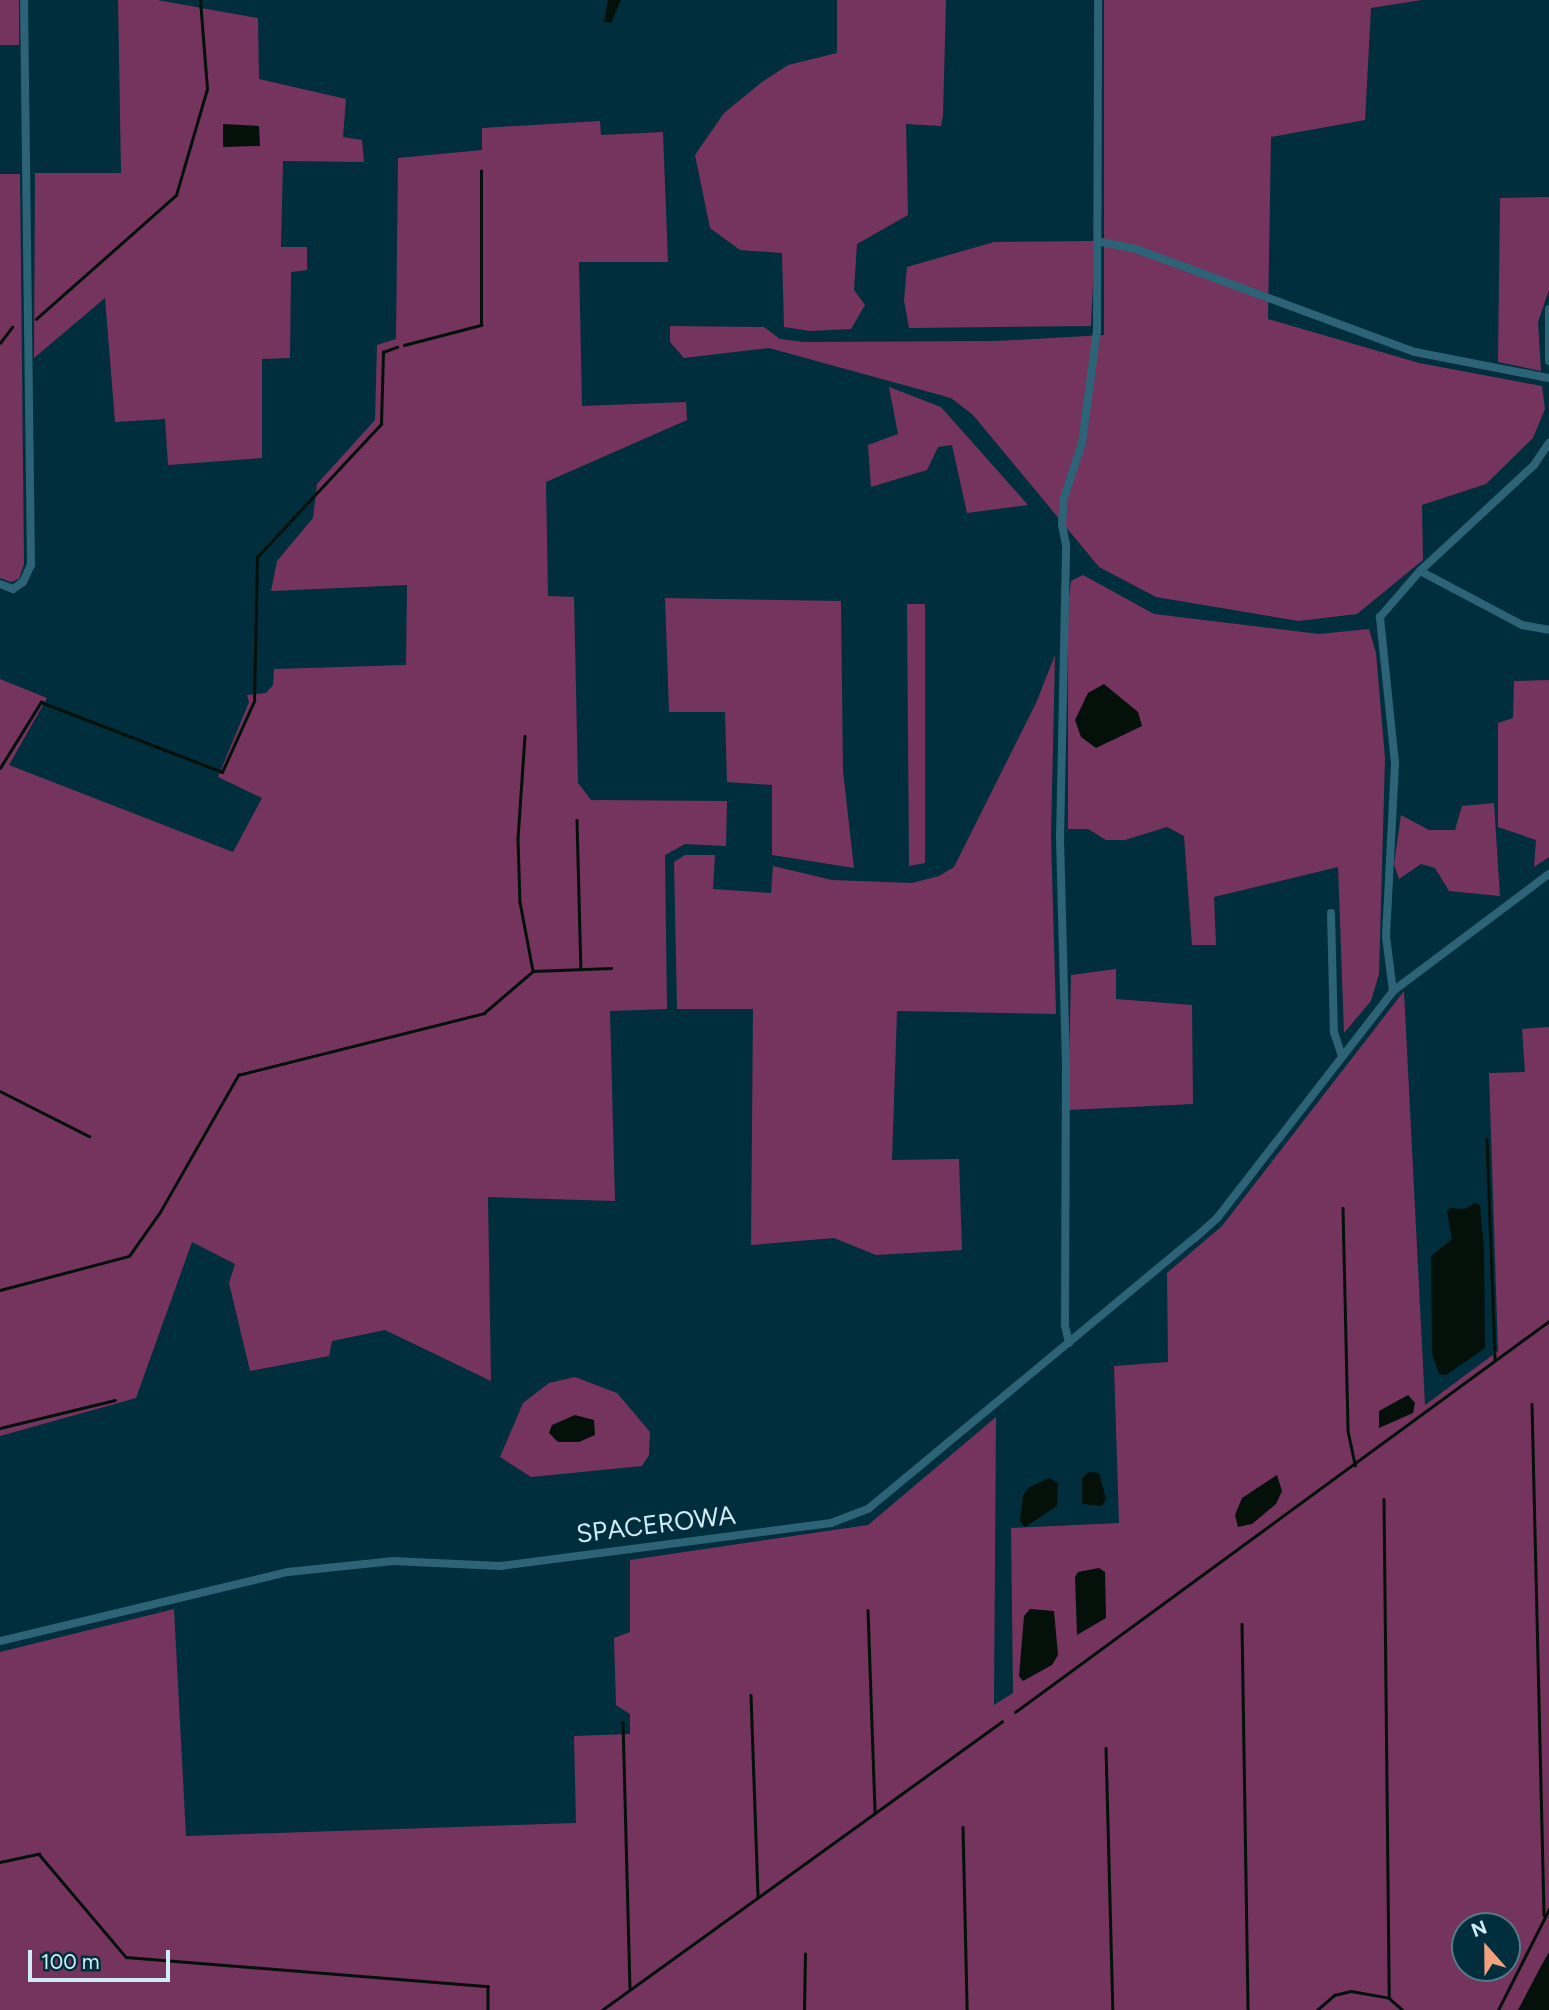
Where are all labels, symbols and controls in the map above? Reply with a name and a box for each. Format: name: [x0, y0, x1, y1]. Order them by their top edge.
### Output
street label: SPACEROWA: [575, 1500, 737, 1550]
north arrow: [1451, 1912, 1521, 1982]
text: N: [1468, 1915, 1490, 1942]
scale bar: [32, 1937, 173, 1981]
text: 100 m: [41, 1949, 100, 1974]

